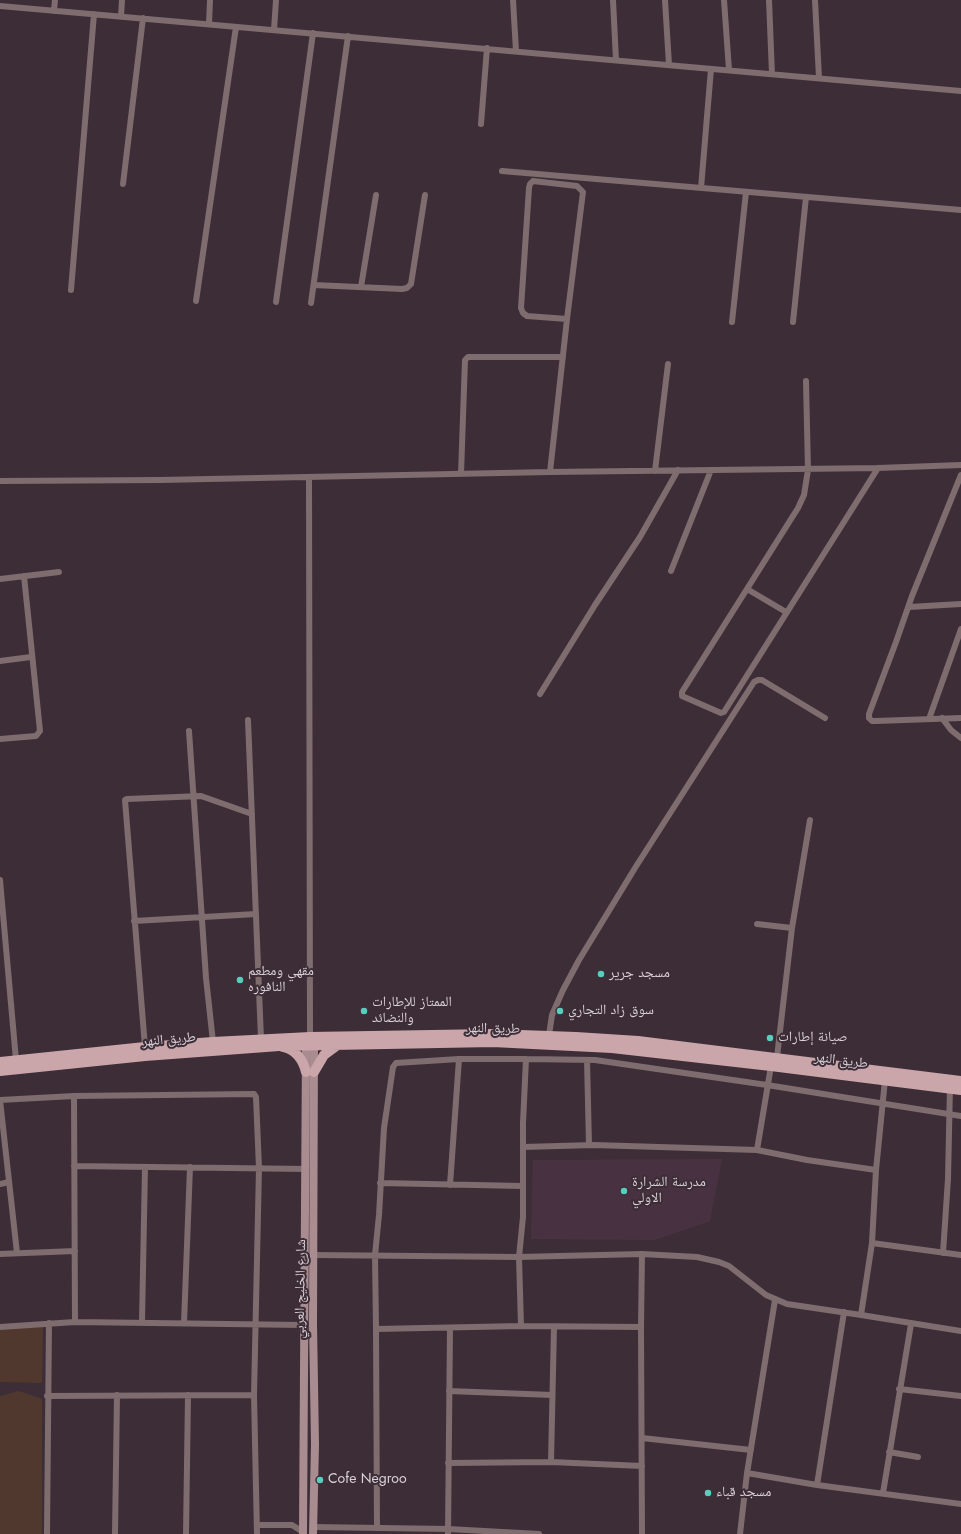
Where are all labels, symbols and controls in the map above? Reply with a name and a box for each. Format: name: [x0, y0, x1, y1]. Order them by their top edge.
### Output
place label: مقهي ومطعم النافوره: [248, 964, 314, 996]
place label: مسجد جرير: [609, 966, 670, 982]
marker: مسجد جرير: [596, 969, 606, 979]
marker: مقهي ومطعم النافوره: [235, 975, 245, 985]
place label: الممتاز للإطارات والنضائد: [372, 995, 452, 1028]
place label: سوق زاد التجاري: [568, 1003, 654, 1019]
marker: الممتاز للإطارات والنضائد: [359, 1006, 369, 1016]
marker: سوق زاد التجاري: [555, 1006, 565, 1016]
street label: طريق النهر: [466, 1020, 520, 1038]
street label: طريق النهر: [141, 1029, 197, 1051]
place label: صيانة إطارات: [778, 1030, 848, 1046]
marker: صيانة إطارات: [765, 1033, 775, 1043]
street label: طريق النهر: [813, 1049, 869, 1073]
place label: مدرسة الشرارة الاولي: [632, 1175, 706, 1208]
marker: مدرسة الشرارة الاولي: [619, 1186, 629, 1196]
street label: شارع الخليج العربي: [292, 1239, 310, 1339]
place label: Cofe Negroo: [328, 1472, 407, 1488]
marker: Cofe Negroo: [315, 1475, 325, 1485]
place label: مسجد قباء: [716, 1485, 771, 1501]
marker: مسجد قباء: [703, 1488, 713, 1498]

